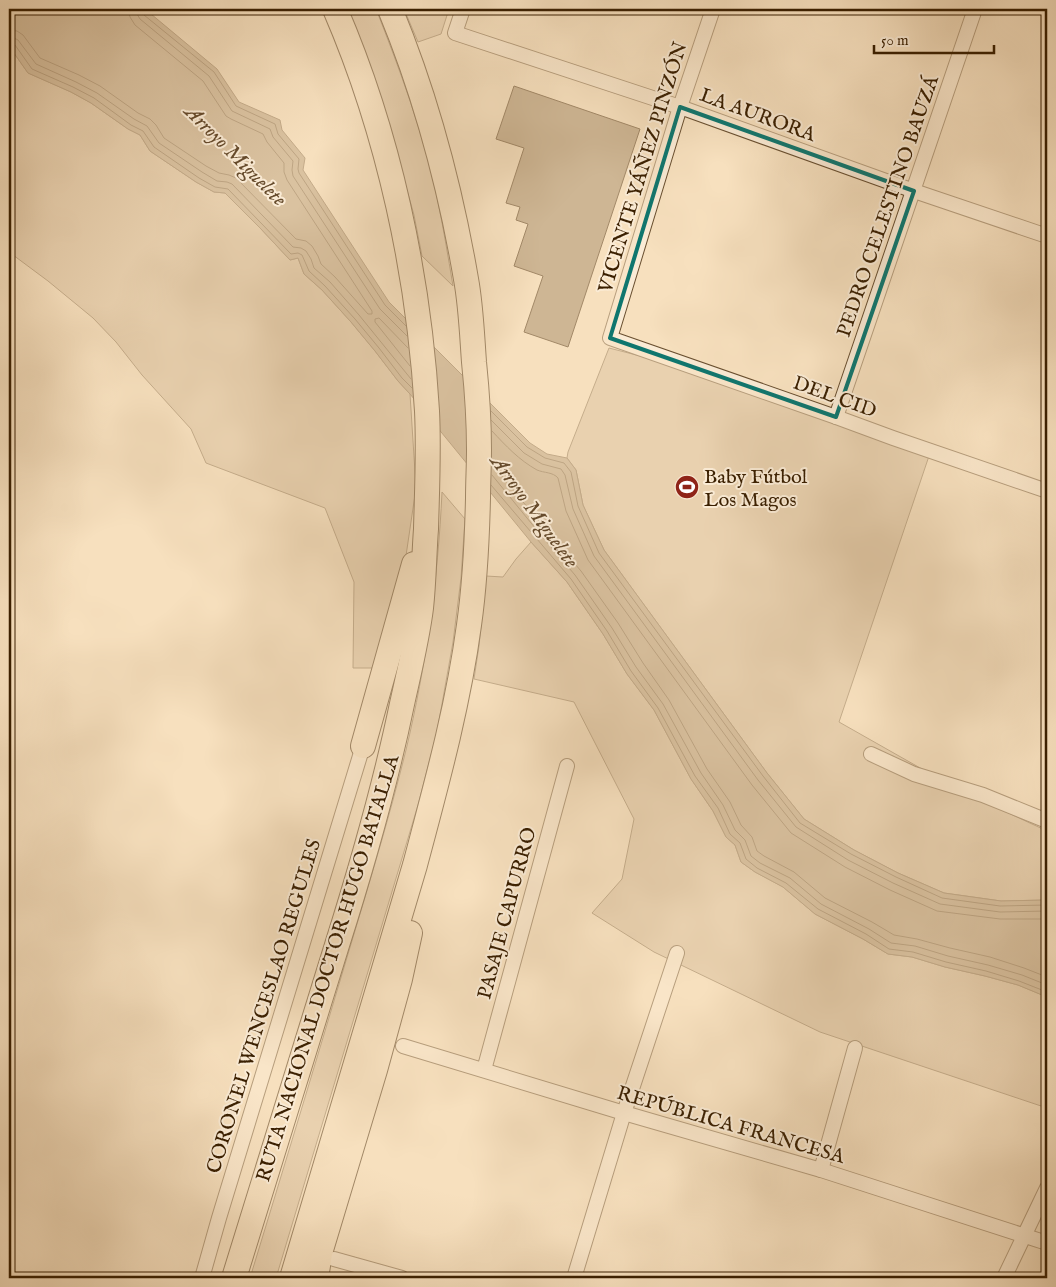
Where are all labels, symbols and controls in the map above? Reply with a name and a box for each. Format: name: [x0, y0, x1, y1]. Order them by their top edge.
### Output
scale bar: [874, 22, 994, 54]
text: 50 m: [881, 31, 909, 50]
street label: VICENTE YÁÑEZ PINZÓN: [593, 39, 694, 297]
street label: PEDRO CELESTINO BAUZÁ: [832, 72, 945, 341]
street label: LA AURORA: [696, 83, 819, 148]
water label: Arroyo Miguelete: [177, 98, 292, 213]
street label: DEL CID: [789, 371, 880, 424]
water label: Arroyo Miguelete: [482, 448, 584, 574]
place label: Baby Fútbol Los Magos: [704, 465, 808, 513]
sports icon: Baby Fútbol Los Magos: [674, 474, 700, 500]
street label: RUTA NACIONAL DOCTOR HUGO BATALLA: [251, 751, 406, 1185]
street label: PASAJE CAPURRO: [472, 825, 542, 1002]
street label: CORONEL WENCESLAO REGULES: [202, 836, 327, 1177]
street label: REPÚBLICA FRANCESA: [614, 1081, 848, 1170]

